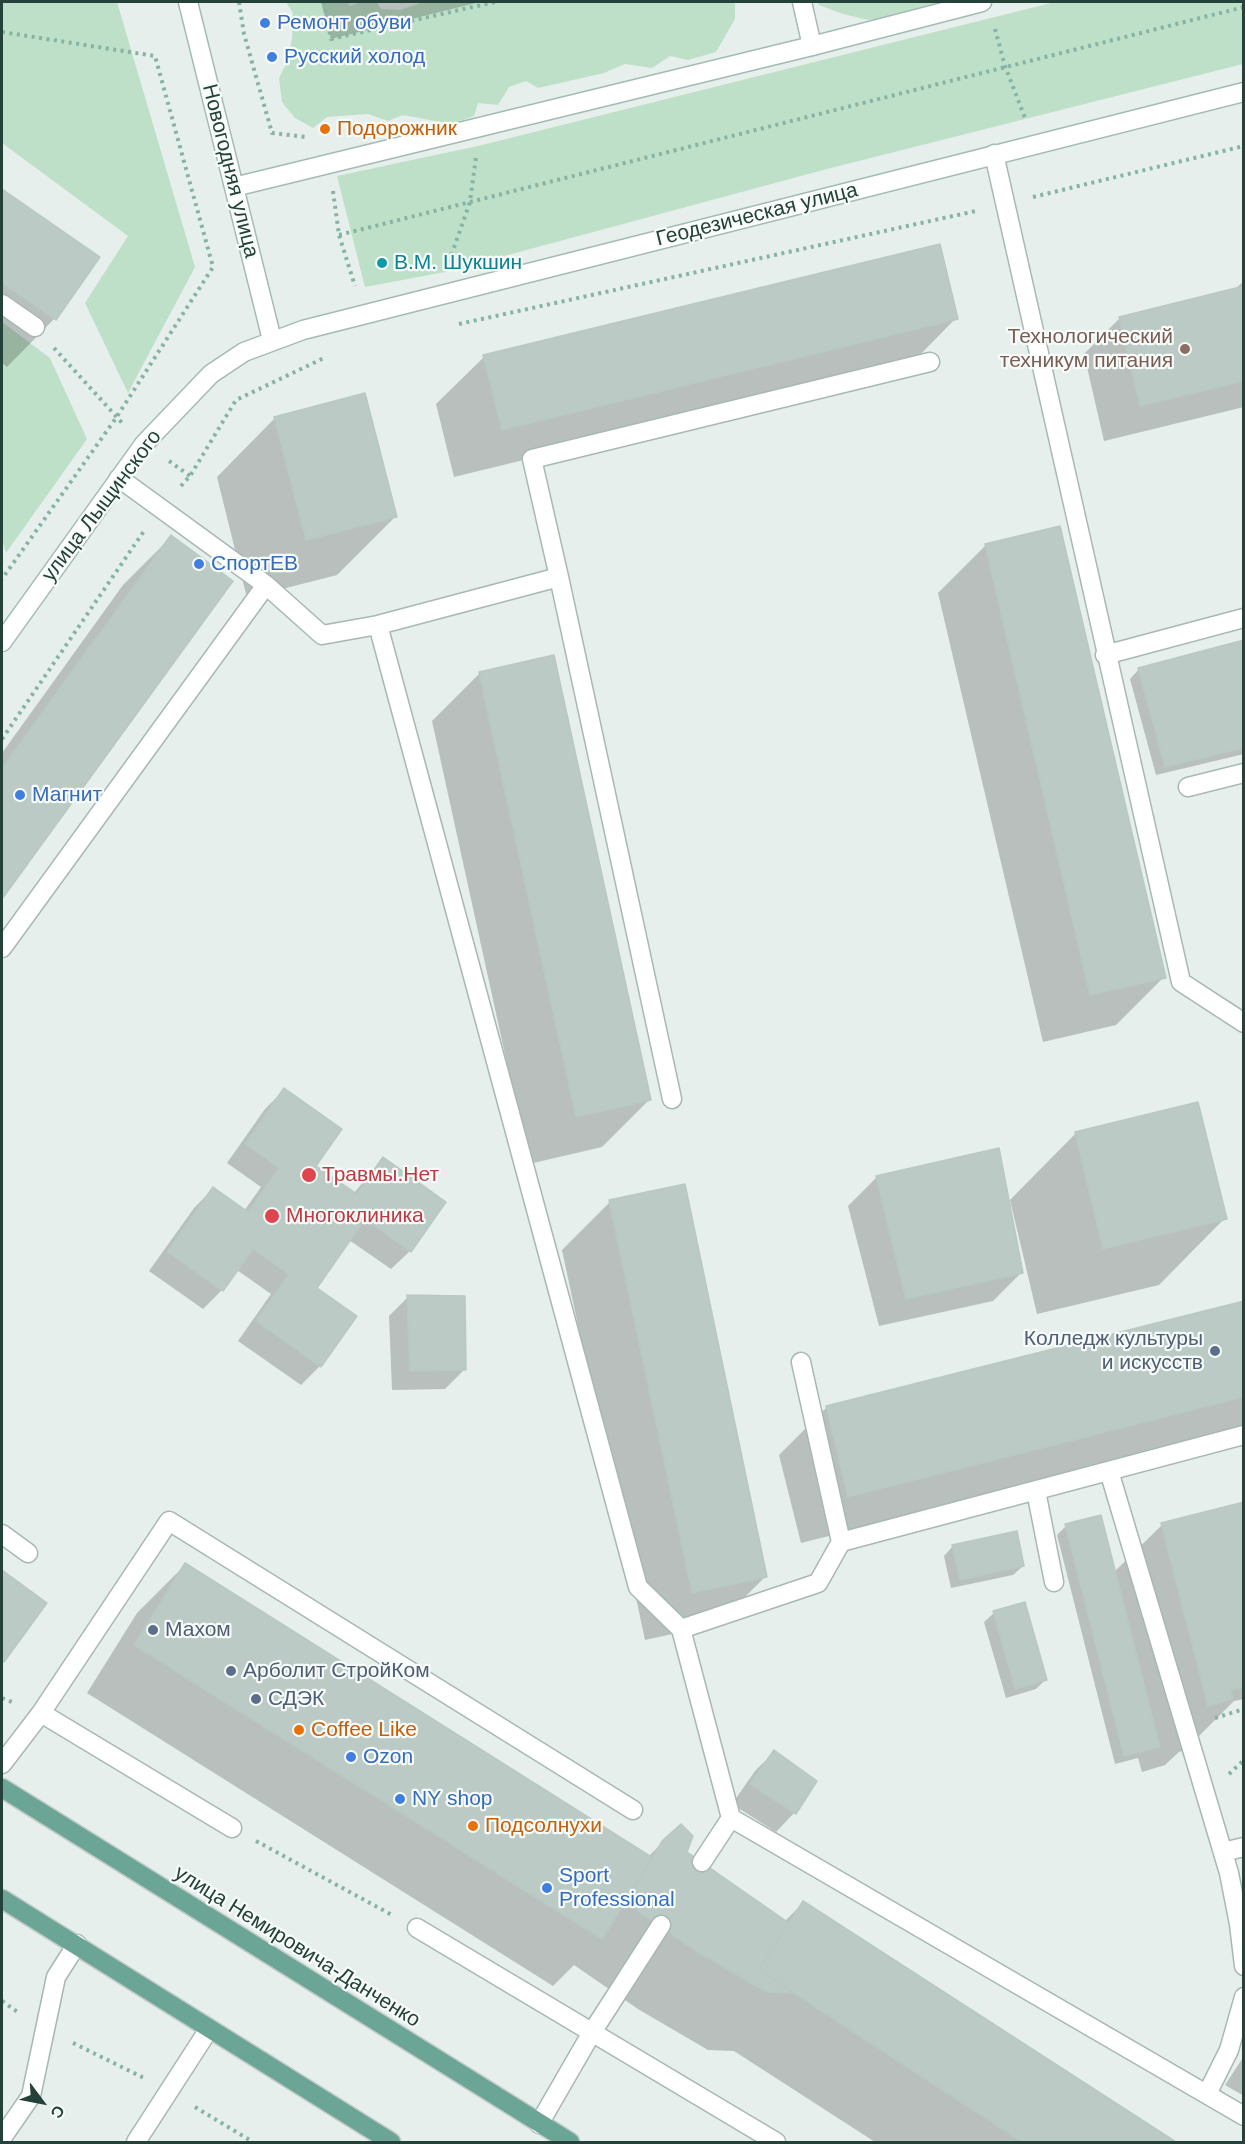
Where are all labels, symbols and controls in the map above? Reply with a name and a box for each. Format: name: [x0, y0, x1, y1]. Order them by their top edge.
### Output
place label: Ремонт обуви: [277, 10, 412, 36]
marker: Ремонт обуви: [258, 16, 272, 30]
place label: Русский холод: [284, 44, 425, 70]
marker: Русский холод: [265, 50, 279, 64]
street label: Новогодняя улица: [196, 82, 264, 260]
place label: Подорожник: [337, 116, 457, 142]
marker: Подорожник: [318, 122, 332, 136]
street label: Геодезическая улица: [653, 178, 861, 252]
place label: В.М. Шукшин: [394, 250, 522, 276]
marker: В.М. Шукшин: [375, 256, 389, 270]
place label: Технологический техникум питания: [1000, 324, 1173, 374]
marker: Технологический техникум питания: [1178, 342, 1192, 356]
street label: улица Лыщинского: [37, 425, 167, 587]
place label: СпортЕВ: [211, 551, 298, 577]
marker: СпортЕВ: [192, 557, 206, 571]
place label: Магнит: [32, 782, 102, 808]
marker: Магнит: [13, 788, 27, 802]
place label: Травмы.Нет: [322, 1162, 439, 1188]
marker: Травмы.Нет: [300, 1166, 318, 1184]
place label: Многоклиника: [286, 1203, 424, 1229]
marker: Многоклиника: [263, 1207, 281, 1225]
place label: Колледж культуры и искусств: [1024, 1326, 1203, 1376]
marker: Колледж культуры и искусств: [1208, 1344, 1222, 1358]
place label: Махом: [165, 1617, 231, 1643]
marker: Махом: [146, 1623, 160, 1637]
place label: Арболит СтройКом: [243, 1658, 430, 1684]
marker: Арболит СтройКом: [224, 1664, 238, 1678]
place label: СДЭК: [268, 1686, 324, 1712]
marker: СДЭК: [249, 1692, 263, 1706]
place label: Coffee Like: [311, 1717, 417, 1743]
marker: Coffee Like: [292, 1723, 306, 1737]
place label: Ozon: [363, 1744, 413, 1770]
marker: Ozon: [344, 1750, 358, 1764]
place label: NY shop: [412, 1786, 493, 1812]
marker: NY shop: [393, 1792, 407, 1806]
place label: Подсолнухи: [485, 1813, 602, 1839]
marker: Подсолнухи: [466, 1819, 480, 1833]
street label: улица Немировича-Данченко: [169, 1861, 425, 2033]
place label: Sport Professional: [559, 1863, 675, 1913]
marker: Sport Professional: [540, 1881, 554, 1895]
north arrow: [12, 2072, 72, 2132]
text: С: [47, 2102, 68, 2121]

